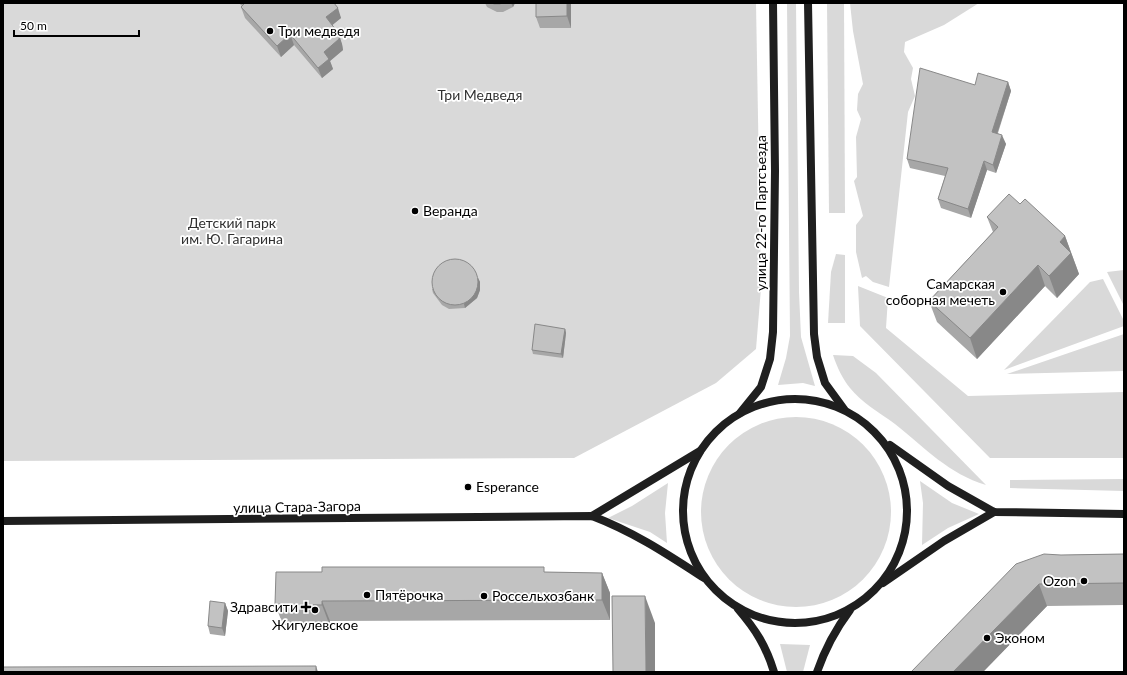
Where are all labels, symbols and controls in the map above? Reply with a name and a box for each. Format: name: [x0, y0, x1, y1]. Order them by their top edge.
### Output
scale bar: [14, 12, 139, 38]
text: 50 m: [20, 18, 47, 33]
place label: Три медведя: [278, 22, 360, 39]
marker: Три медведя: [265, 26, 275, 36]
park label: Три Медведя: [438, 86, 522, 103]
street label: улица 22-го Партсъезда: [752, 135, 769, 291]
place label: Веранда: [423, 202, 478, 219]
marker: Веранда: [410, 206, 420, 216]
park label: Детский парк им. Ю. Гагарина: [181, 214, 283, 247]
place label: Самарская соборная мечеть: [886, 275, 995, 308]
marker: Самарская соборная мечеть: [998, 287, 1008, 297]
place label: Esperance: [476, 478, 539, 495]
marker: Esperance: [463, 482, 473, 492]
street label: улица Стара-Загора: [233, 497, 361, 516]
place label: Ozon: [1043, 572, 1076, 589]
marker: Ozon: [1079, 576, 1089, 586]
place label: Пятёрочка: [375, 586, 443, 603]
place label: Россельхозбанк: [492, 587, 595, 604]
marker: Пятёрочка: [362, 590, 372, 600]
marker: Россельхозбанк: [479, 591, 489, 601]
place label: Здравсити: [230, 598, 298, 615]
marker: Здравсити: [301, 602, 311, 612]
marker: Жигулевское: [310, 605, 320, 615]
place label: Жигулевское: [272, 616, 358, 633]
place label: Эконом: [995, 629, 1045, 646]
marker: Эконом: [982, 633, 992, 643]

